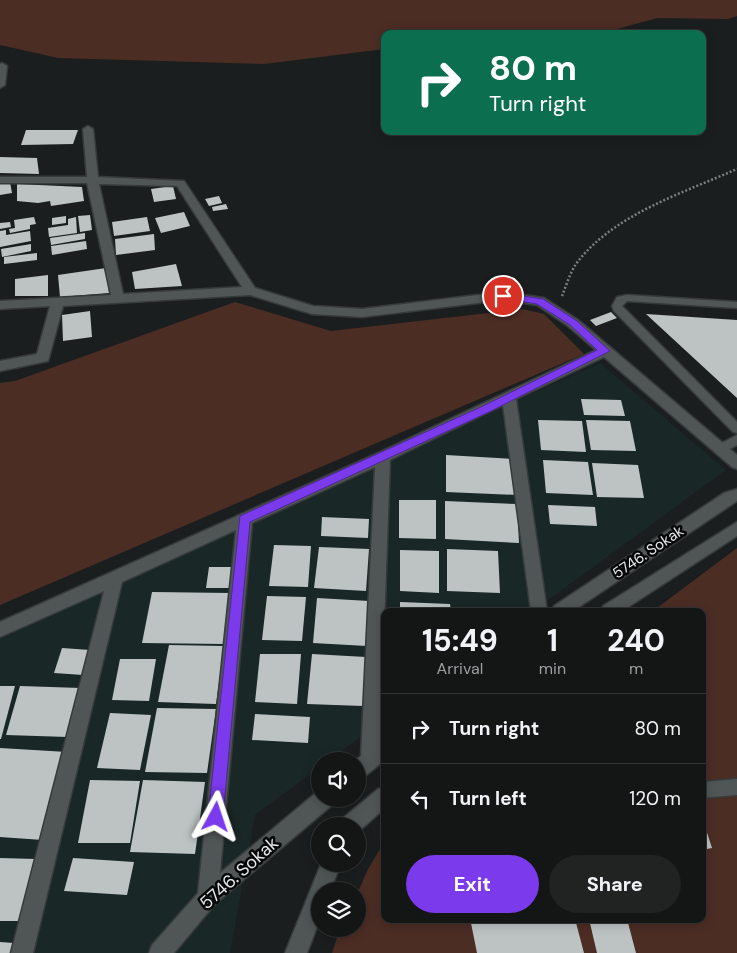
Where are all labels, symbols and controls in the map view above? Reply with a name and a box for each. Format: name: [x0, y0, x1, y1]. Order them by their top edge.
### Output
text: 80 m: [489, 45, 577, 91]
icon: right: [406, 50, 471, 115]
text: Turn right: [489, 89, 586, 118]
pin: [482, 275, 524, 317]
icon: arrive: [489, 282, 517, 310]
street label: 5746. Sokak: [609, 521, 688, 583]
text: 15:49: [422, 621, 498, 660]
text: 1: [547, 621, 558, 660]
text: 240: [607, 621, 665, 660]
text: Arrival: [437, 658, 483, 679]
text: min: [539, 658, 566, 679]
text: m: [629, 658, 643, 679]
icon: right: [406, 715, 434, 743]
text: Turn right: [449, 716, 539, 741]
text: 80 m: [634, 716, 681, 741]
map controls: [311, 752, 366, 937]
button: sound: [311, 752, 366, 807]
icon: left: [406, 785, 434, 813]
text: Turn left: [449, 786, 527, 811]
text: 120 m: [629, 786, 681, 811]
position arrow: [189, 790, 241, 842]
button: search: [311, 817, 366, 872]
street label: 5746. Sokak: [195, 831, 283, 915]
button: Exit: [406, 855, 539, 913]
button: Share: [549, 855, 681, 913]
button: layers: [311, 882, 366, 937]

